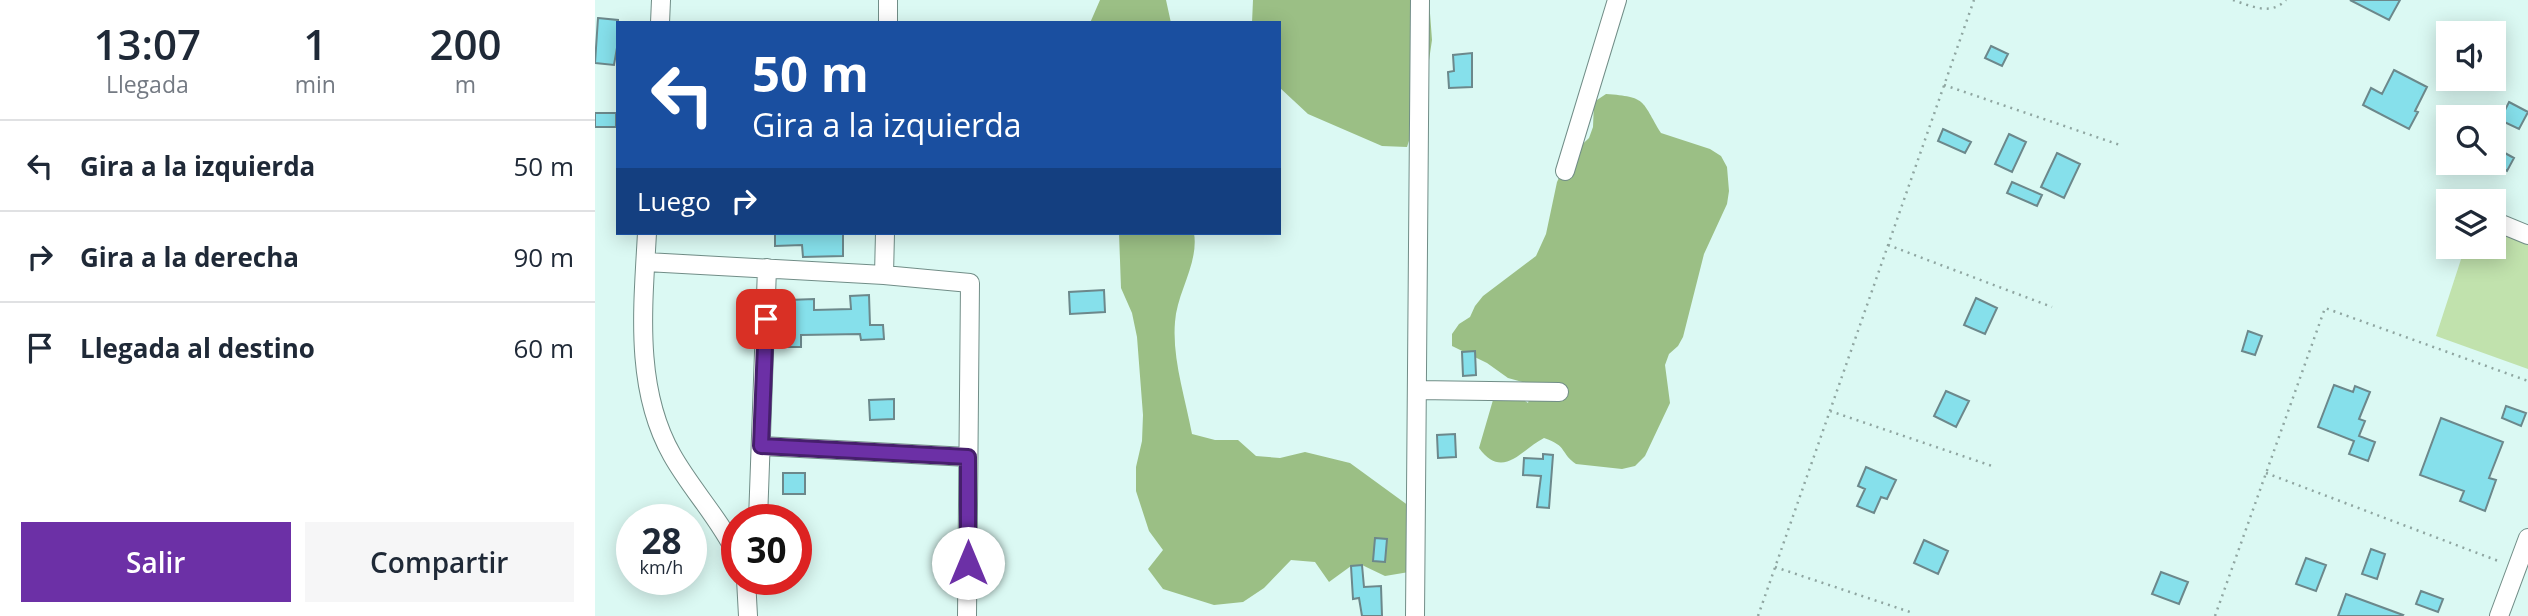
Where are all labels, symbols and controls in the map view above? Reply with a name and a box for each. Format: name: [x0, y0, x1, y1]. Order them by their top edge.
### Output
text: 13:07: [94, 15, 201, 72]
text: 1: [303, 15, 327, 72]
text: 200: [429, 15, 501, 72]
map controls: [2436, 21, 2506, 259]
button: sound: [2436, 21, 2506, 91]
text: 50 m: [752, 40, 869, 106]
icon: left: [637, 49, 728, 140]
text: Llegada: [106, 68, 189, 100]
text: min: [295, 68, 336, 100]
text: m: [455, 68, 476, 100]
text: Gira a la izquierda: [752, 103, 1022, 146]
button: search: [2436, 105, 2506, 175]
icon: left: [21, 147, 59, 185]
text: Gira a la izquierda: [80, 148, 315, 184]
text: 50 m: [513, 148, 574, 184]
icon: right: [725, 182, 763, 220]
text: Luego: [637, 183, 711, 219]
button: layers: [2436, 189, 2506, 259]
icon: right: [21, 238, 59, 276]
text: Gira a la derecha: [80, 239, 299, 275]
text: 90 m: [513, 239, 574, 275]
pin: [736, 289, 796, 349]
icon: arrive: [747, 300, 785, 338]
icon: arrive: [21, 329, 59, 367]
text: Llegada al destino: [80, 330, 315, 366]
text: 60 m: [513, 330, 574, 366]
speed limit sign: 30: [721, 504, 812, 595]
text: 28: [641, 517, 682, 564]
button: Salir: [21, 522, 291, 602]
button: Compartir: [305, 522, 574, 602]
position arrow: [931, 526, 1005, 600]
text: km/h: [640, 555, 683, 579]

